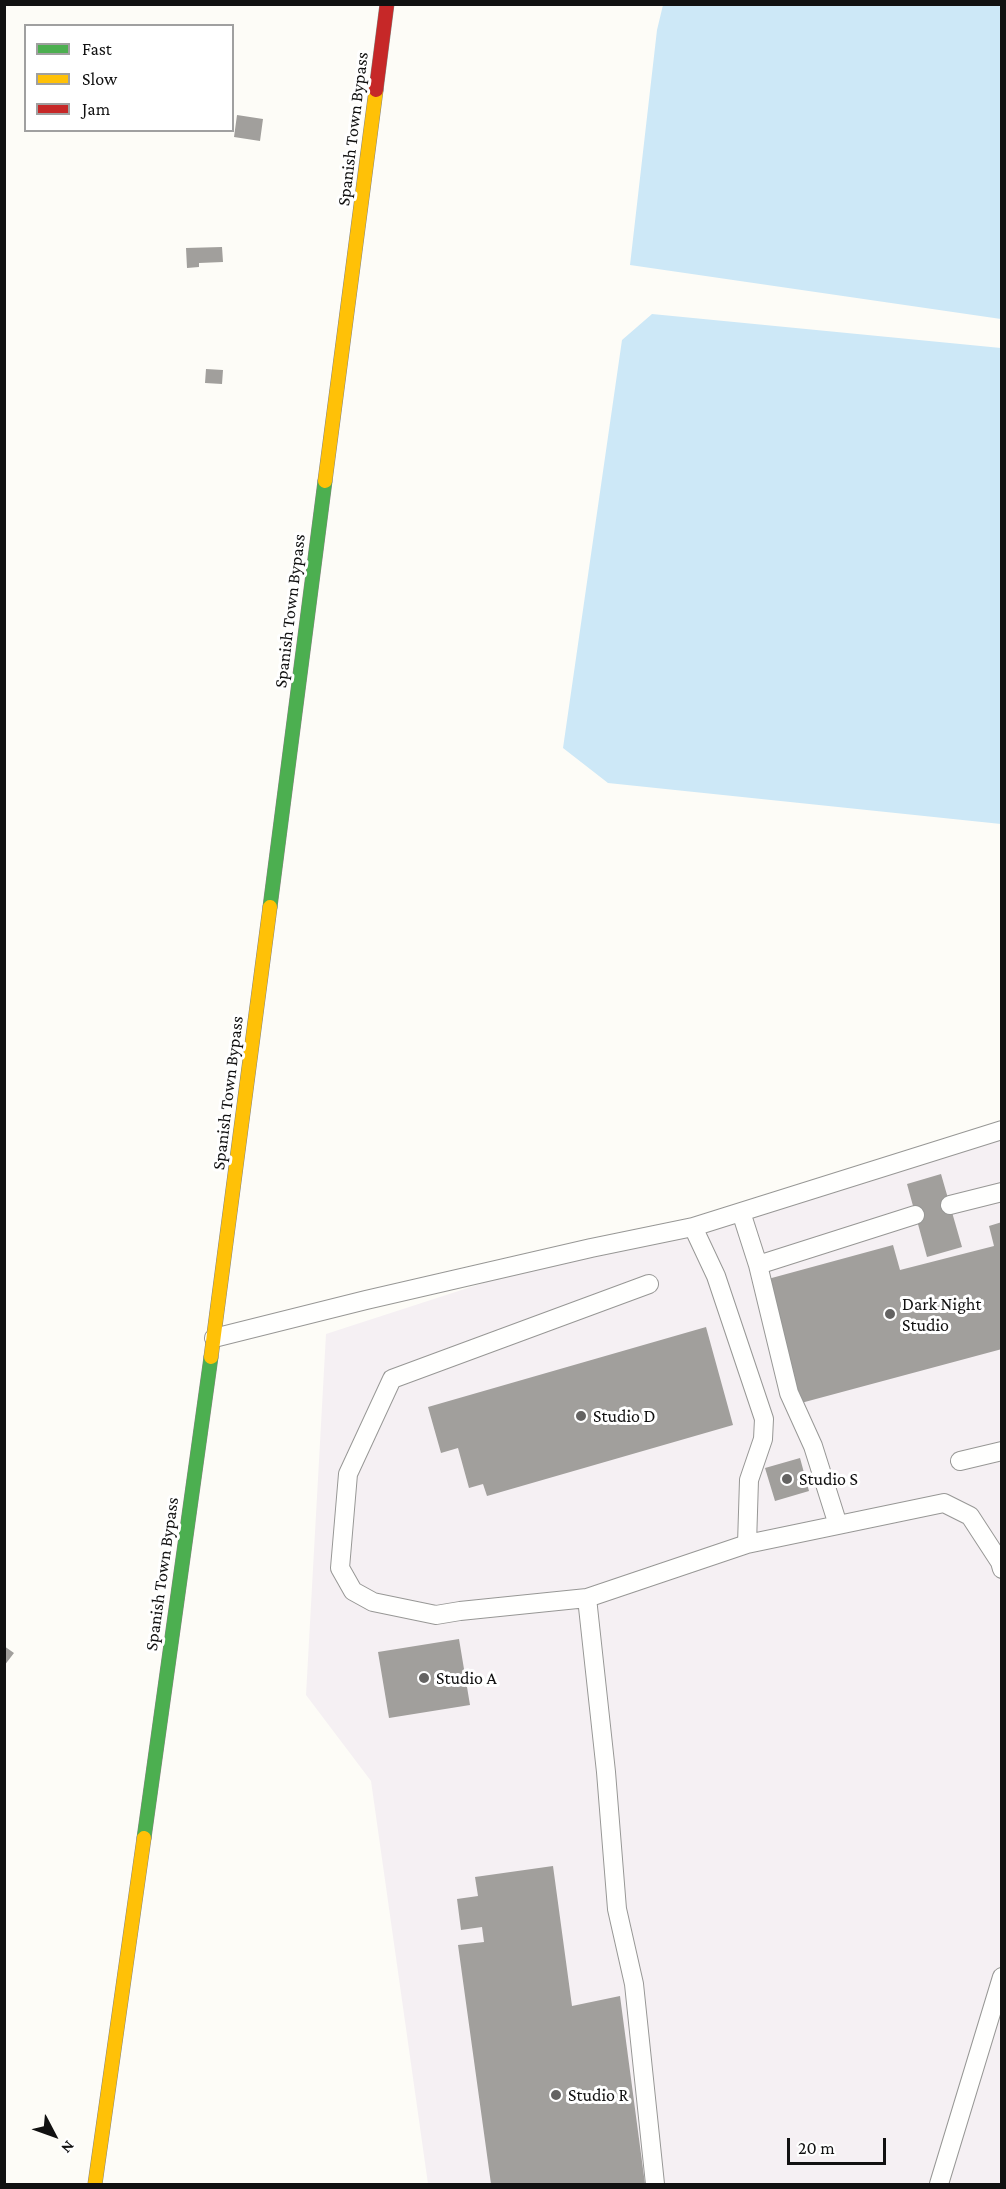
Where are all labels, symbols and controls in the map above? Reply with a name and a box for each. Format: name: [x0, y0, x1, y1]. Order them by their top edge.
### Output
legend: [24, 24, 234, 132]
text: Fast: [82, 39, 112, 59]
street label: Spanish Town Bypass: [333, 51, 373, 207]
text: Slow: [82, 69, 117, 89]
text: Jam: [82, 99, 110, 119]
street label: Spanish Town Bypass: [270, 533, 310, 689]
street label: Spanish Town Bypass: [208, 1015, 248, 1171]
place label: Dark Night Studio: [902, 1293, 981, 1336]
marker: Dark Night Studio: [883, 1307, 897, 1321]
place label: Studio D: [593, 1405, 655, 1427]
marker: Studio D: [574, 1409, 588, 1423]
place label: Studio S: [799, 1468, 858, 1490]
marker: Studio S: [780, 1472, 794, 1486]
street label: Spanish Town Bypass: [141, 1496, 183, 1652]
place label: Studio A: [436, 1667, 497, 1689]
marker: Studio A: [417, 1671, 431, 1685]
place label: Studio R: [568, 2084, 628, 2106]
marker: Studio R: [549, 2088, 563, 2102]
north arrow: [24, 2105, 84, 2165]
scale bar: [790, 2126, 889, 2164]
text: N: [58, 2137, 78, 2157]
text: 20 m: [798, 2138, 835, 2158]

